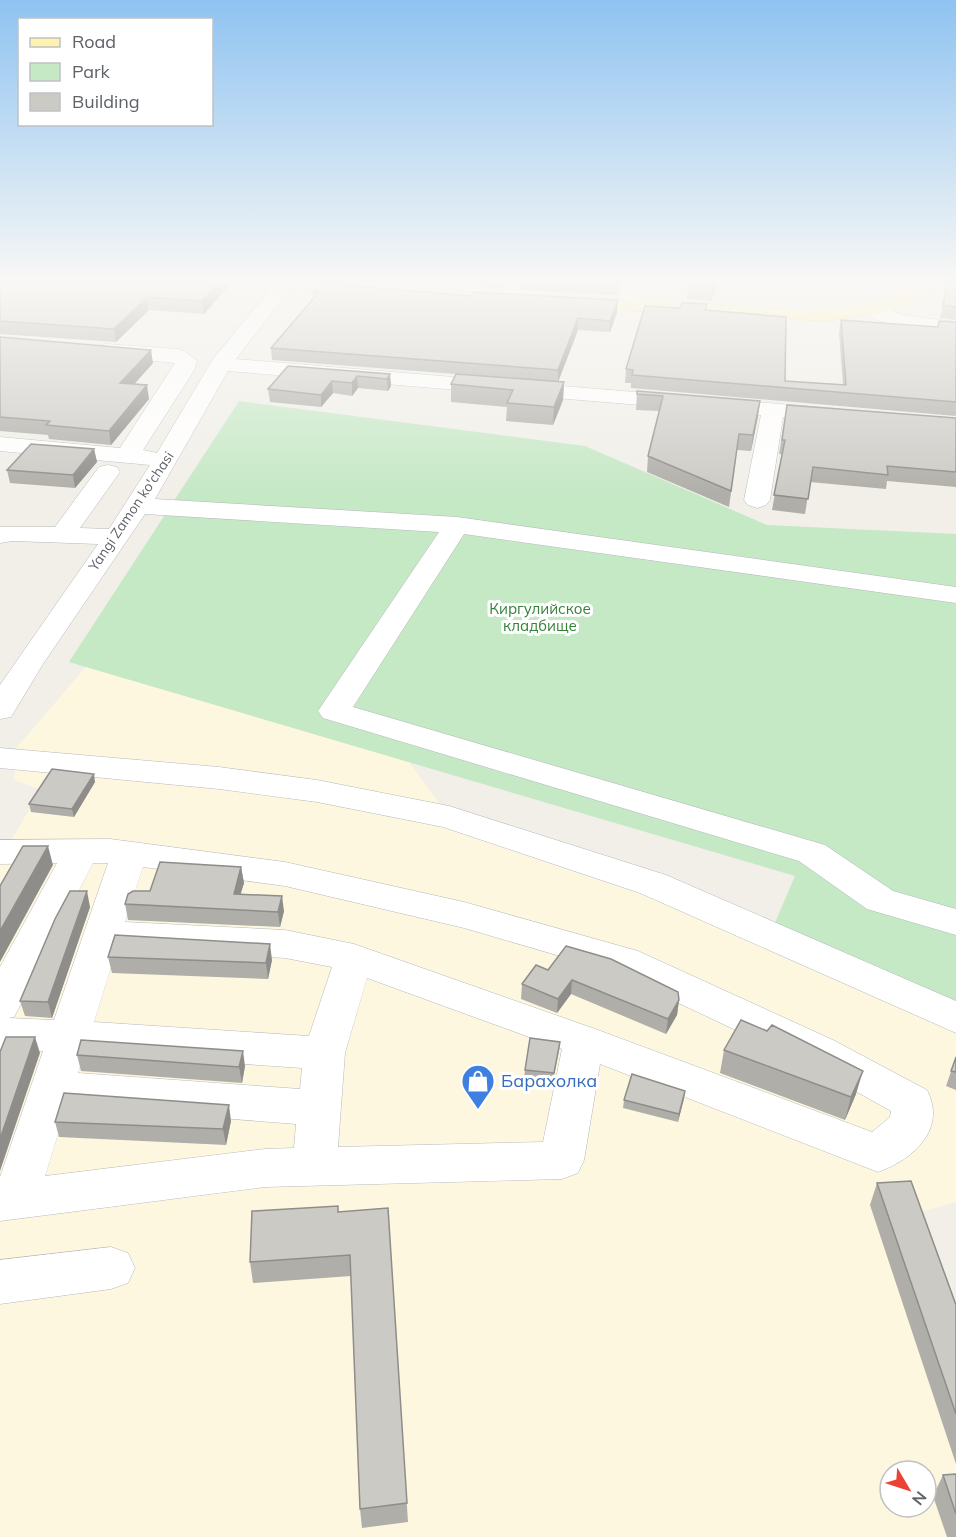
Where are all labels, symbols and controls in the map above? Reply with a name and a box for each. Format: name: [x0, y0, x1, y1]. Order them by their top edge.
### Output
legend: [18, 18, 213, 126]
text: Road: [72, 30, 116, 53]
text: Park: [72, 60, 111, 83]
text: Building: [72, 90, 140, 113]
street label: Yangi Zamon ko'chasi: [84, 448, 178, 575]
park label: Киргулийское кладбище: [489, 599, 591, 635]
shop icon: Барахолка: [460, 1063, 496, 1110]
place label: Барахолка: [501, 1069, 597, 1092]
north arrow: [878, 1459, 938, 1519]
text: N: [908, 1487, 931, 1509]

